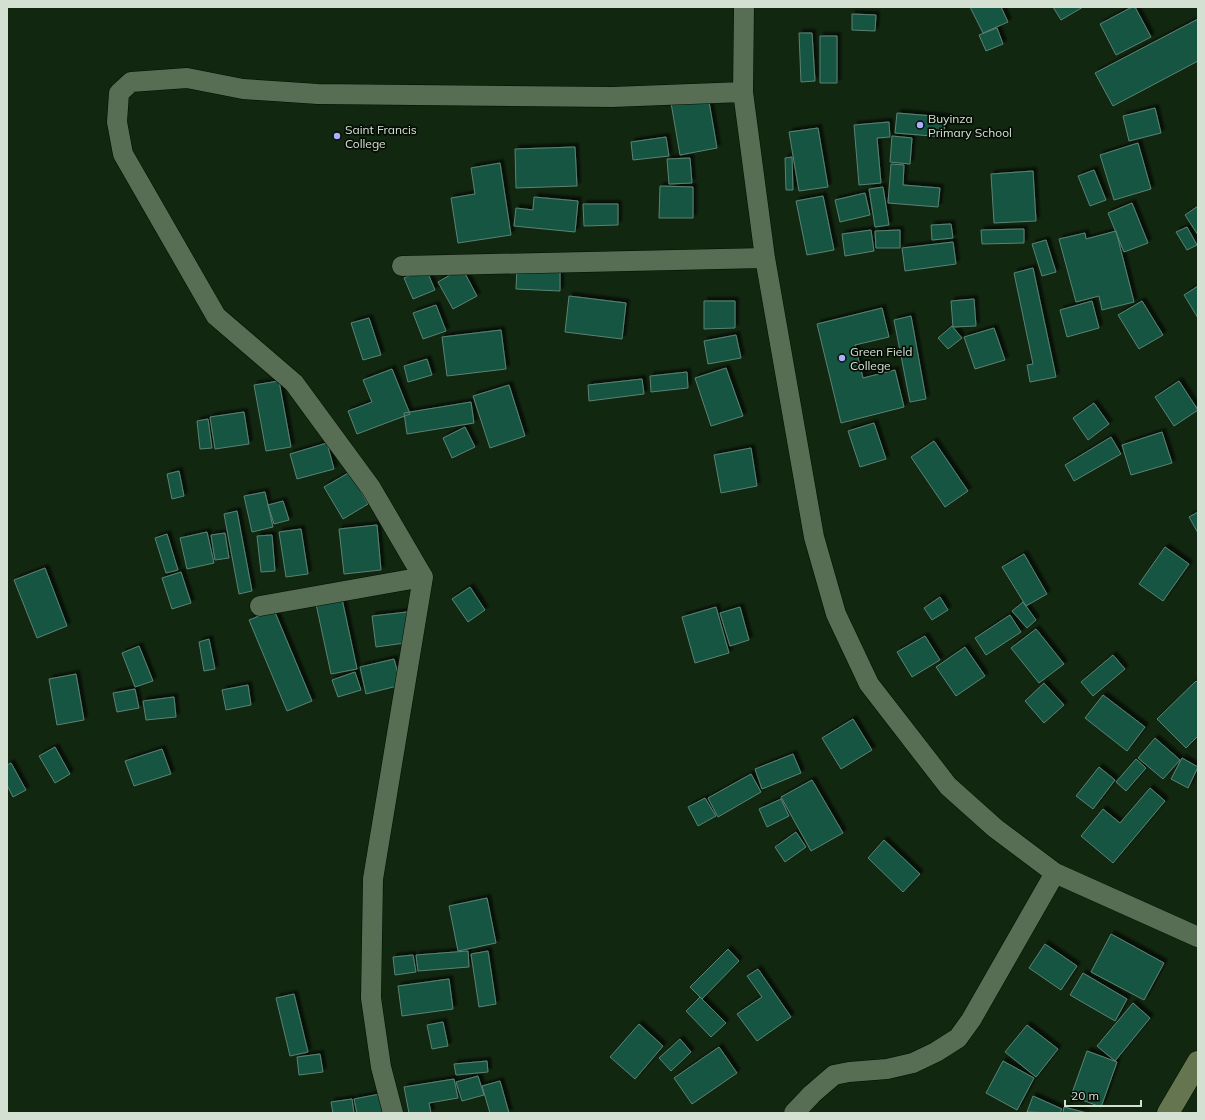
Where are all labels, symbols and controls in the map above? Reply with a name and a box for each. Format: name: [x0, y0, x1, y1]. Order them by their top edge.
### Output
place label: Buyinza Primary School: [928, 111, 1012, 140]
marker: Buyinza Primary School: [915, 120, 925, 130]
place label: Saint Francis College: [345, 122, 417, 151]
marker: Saint Francis College: [332, 131, 342, 141]
place label: Green Field College: [850, 344, 912, 373]
marker: Green Field College: [837, 353, 847, 363]
scale bar: [1065, 1082, 1141, 1108]
text: 20 m: [1071, 1088, 1099, 1103]

